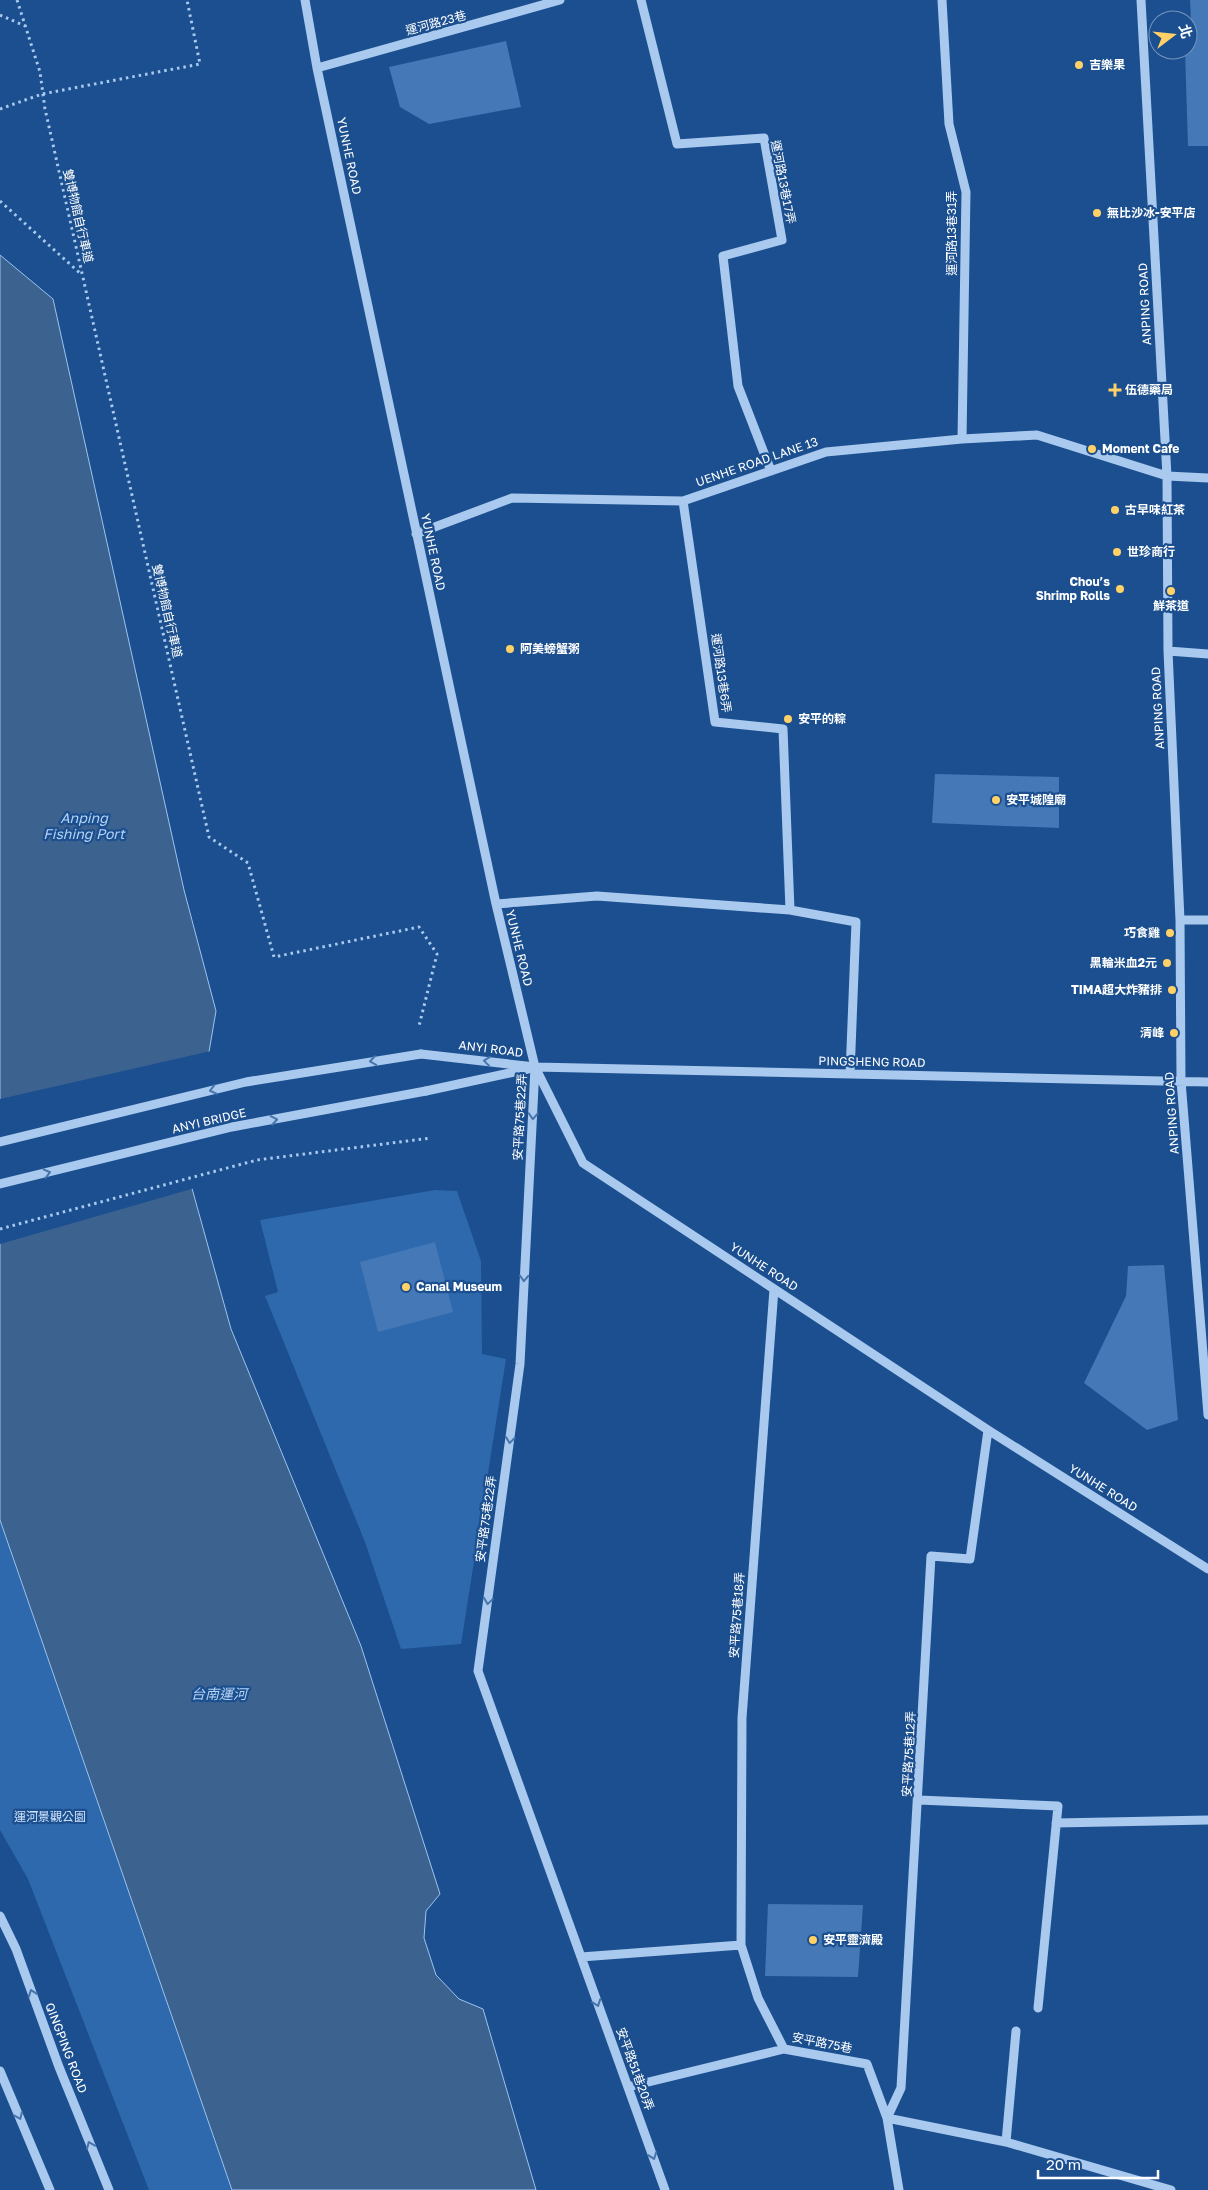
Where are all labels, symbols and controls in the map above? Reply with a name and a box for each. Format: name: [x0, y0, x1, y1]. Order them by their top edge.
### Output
street label: 運河路23巷: [404, 7, 468, 38]
north arrow: [1148, 10, 1198, 60]
text: 北: [1176, 22, 1196, 40]
place label: 吉樂果: [1089, 57, 1125, 72]
marker: 吉樂果: [1073, 59, 1085, 71]
street label: YUNHE ROAD: [334, 116, 365, 196]
street label: 運河路13巷17弄: [768, 139, 799, 225]
street label: 雙博物館自行車道: [60, 167, 97, 264]
street label: 運河路13巷31弄: [944, 190, 959, 276]
place label: 無比沙冰-安平店: [1107, 205, 1196, 220]
marker: 無比沙冰-安平店: [1091, 207, 1103, 219]
street label: ANPING ROAD: [1135, 262, 1154, 346]
place label: 伍德藥局: [1125, 382, 1173, 397]
marker: 伍德藥局: [1109, 384, 1121, 396]
street label: UENHE ROAD LANE 13: [694, 434, 820, 490]
place label: Moment Cafe: [1102, 441, 1179, 456]
marker: Moment Cafe: [1086, 443, 1098, 455]
place label: 古早味紅茶: [1125, 502, 1185, 517]
marker: 古早味紅茶: [1109, 504, 1121, 516]
street label: YUNHE ROAD: [418, 512, 449, 592]
place label: 世珍商行: [1127, 544, 1175, 559]
marker: 世珍商行: [1111, 546, 1123, 558]
street label: 雙博物館自行車道: [149, 562, 186, 659]
place label: Chou’s Shrimp Rolls: [1036, 574, 1110, 603]
marker: Chou’s Shrimp Rolls: [1114, 583, 1126, 595]
marker: 鮮茶道: [1165, 585, 1177, 597]
place label: 鮮茶道: [1153, 598, 1189, 613]
street label: 運河路13巷6弄: [708, 632, 734, 714]
place label: 阿美螃蟹粥: [520, 641, 580, 656]
marker: 阿美螃蟹粥: [504, 643, 516, 655]
street label: ANPING ROAD: [1148, 666, 1167, 750]
place label: 安平的粽: [798, 711, 846, 726]
marker: 安平的粽: [782, 713, 794, 725]
place label: 安平城隍廟: [1006, 792, 1066, 807]
marker: 安平城隍廟: [990, 794, 1002, 806]
water label: Anping Fishing Port: [43, 809, 126, 842]
street label: YUNHE ROAD: [503, 908, 536, 988]
place label: 巧食雞: [1124, 925, 1160, 940]
marker: 巧食雞: [1164, 927, 1176, 939]
place label: 黑輪米血2元: [1090, 955, 1157, 970]
marker: 黑輪米血2元: [1161, 957, 1173, 969]
place label: TIMA超大炸豬排: [1071, 982, 1162, 997]
marker: TIMA超大炸豬排: [1166, 984, 1178, 996]
place label: 清峰: [1140, 1025, 1164, 1040]
marker: 清峰: [1168, 1027, 1180, 1039]
street label: ANYI ROAD: [458, 1037, 524, 1060]
street label: PINGSHENG ROAD: [818, 1053, 926, 1070]
one-way arrow: [369, 1056, 378, 1066]
one-way arrow: [483, 1057, 491, 1067]
street label: ANPING ROAD: [1161, 1071, 1182, 1155]
street label: 安平路75巷22弄: [510, 1073, 529, 1161]
one-way arrow: [209, 1084, 218, 1095]
street label: ANYI BRIDGE: [170, 1105, 247, 1136]
one-way arrow: [527, 1112, 538, 1120]
one-way arrow: [269, 1115, 278, 1125]
one-way arrow: [43, 1168, 52, 1179]
street label: YUNHE ROAD: [727, 1239, 801, 1294]
one-way arrow: [519, 1274, 530, 1282]
place label: Canal Museum: [416, 1279, 502, 1294]
marker: Canal Museum: [400, 1281, 412, 1293]
one-way arrow: [505, 1436, 515, 1444]
street label: YUNHE ROAD: [1066, 1460, 1140, 1515]
street label: 安平路75巷22弄: [472, 1475, 499, 1563]
street label: 安平路75巷18弄: [726, 1571, 747, 1659]
one-way arrow: [483, 1597, 494, 1605]
water label: 台南運河: [191, 1685, 250, 1702]
street label: 安平路75巷12弄: [899, 1711, 918, 1797]
park label: 運河景觀公園: [14, 1809, 86, 1824]
place label: 安平靈濟殿: [823, 1932, 883, 1947]
marker: 安平靈濟殿: [807, 1934, 819, 1946]
one-way arrow: [28, 1989, 38, 1998]
one-way arrow: [591, 1998, 601, 2007]
street label: QINGPING ROAD: [42, 2000, 91, 2095]
street label: 安平路51巷20弄: [614, 2025, 657, 2112]
street label: 安平路75巷: [791, 2029, 854, 2056]
one-way arrow: [13, 2111, 23, 2119]
one-way arrow: [86, 2141, 97, 2150]
scale bar: [1038, 2148, 1158, 2180]
one-way arrow: [647, 2151, 657, 2159]
text: 20 m: [1046, 2155, 1081, 2173]

